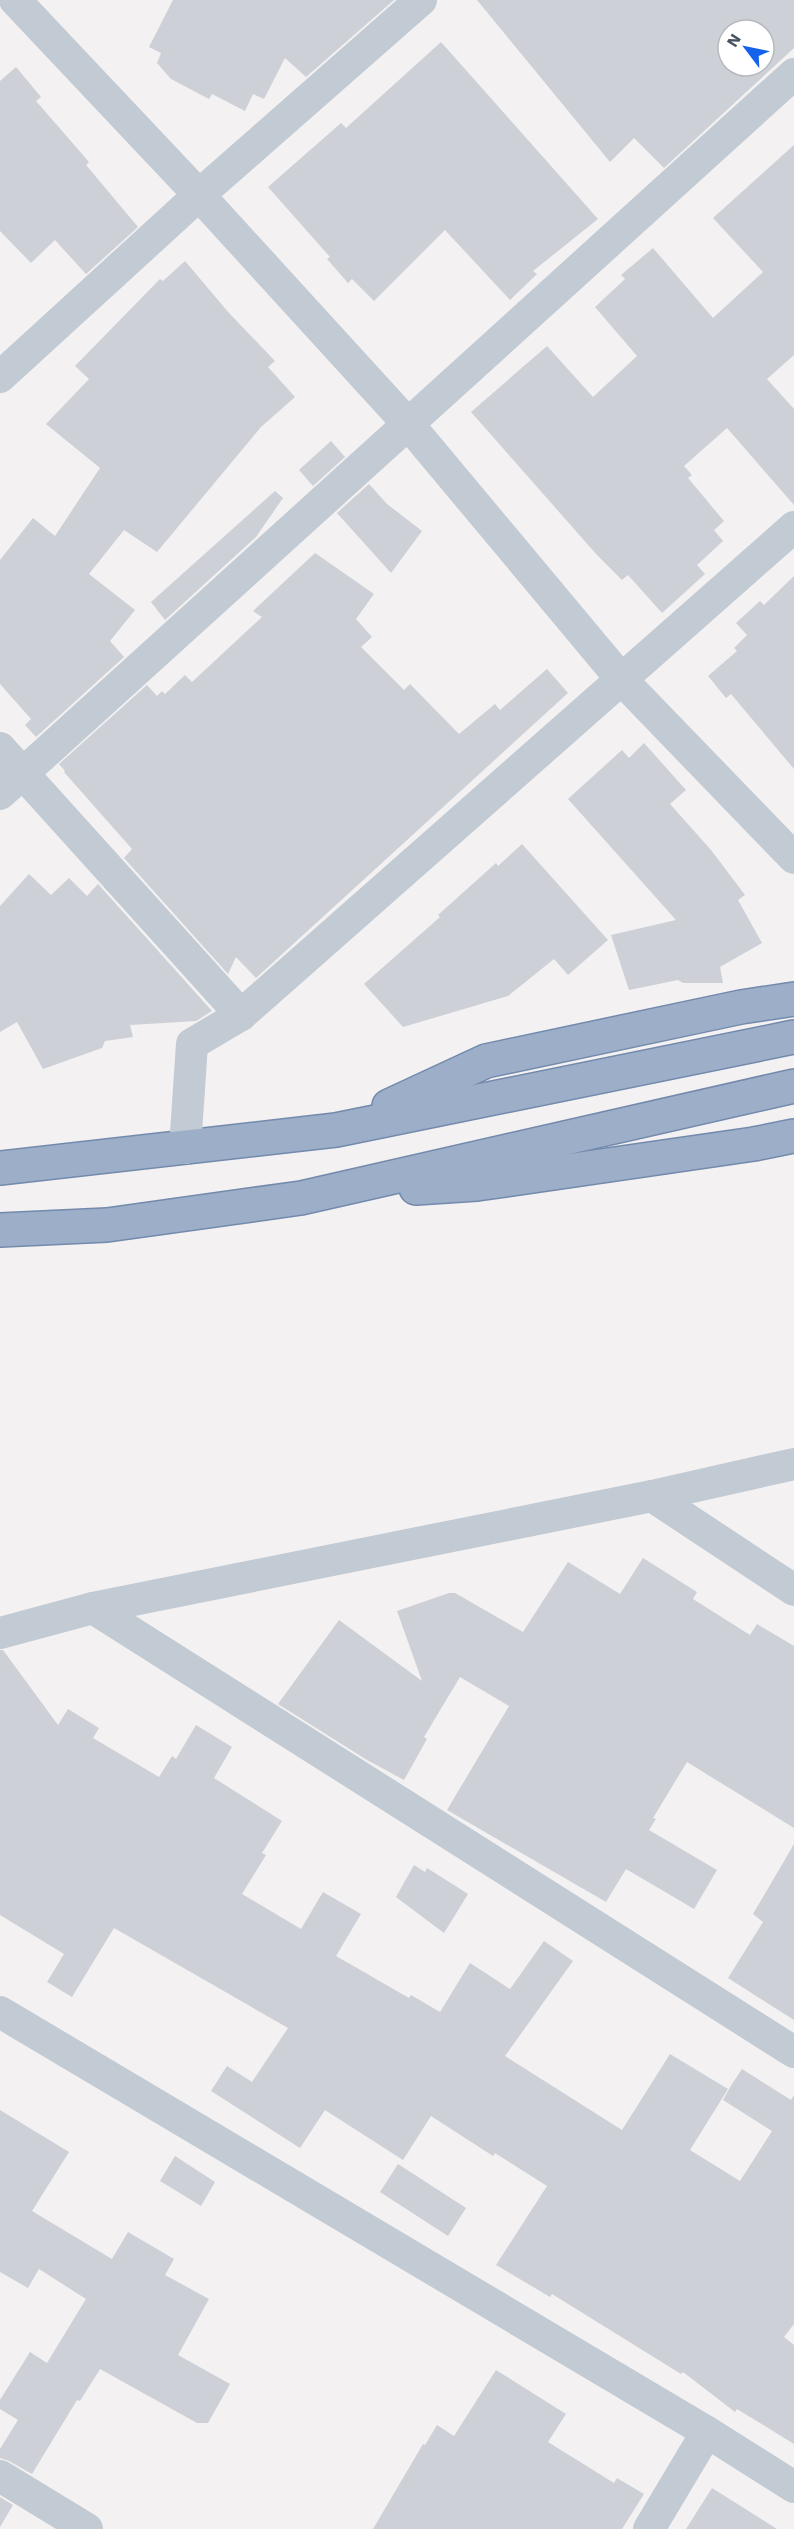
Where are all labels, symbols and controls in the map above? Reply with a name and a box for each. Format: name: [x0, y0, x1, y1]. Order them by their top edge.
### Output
north arrow: [716, 18, 776, 78]
text: N: [723, 30, 745, 50]

